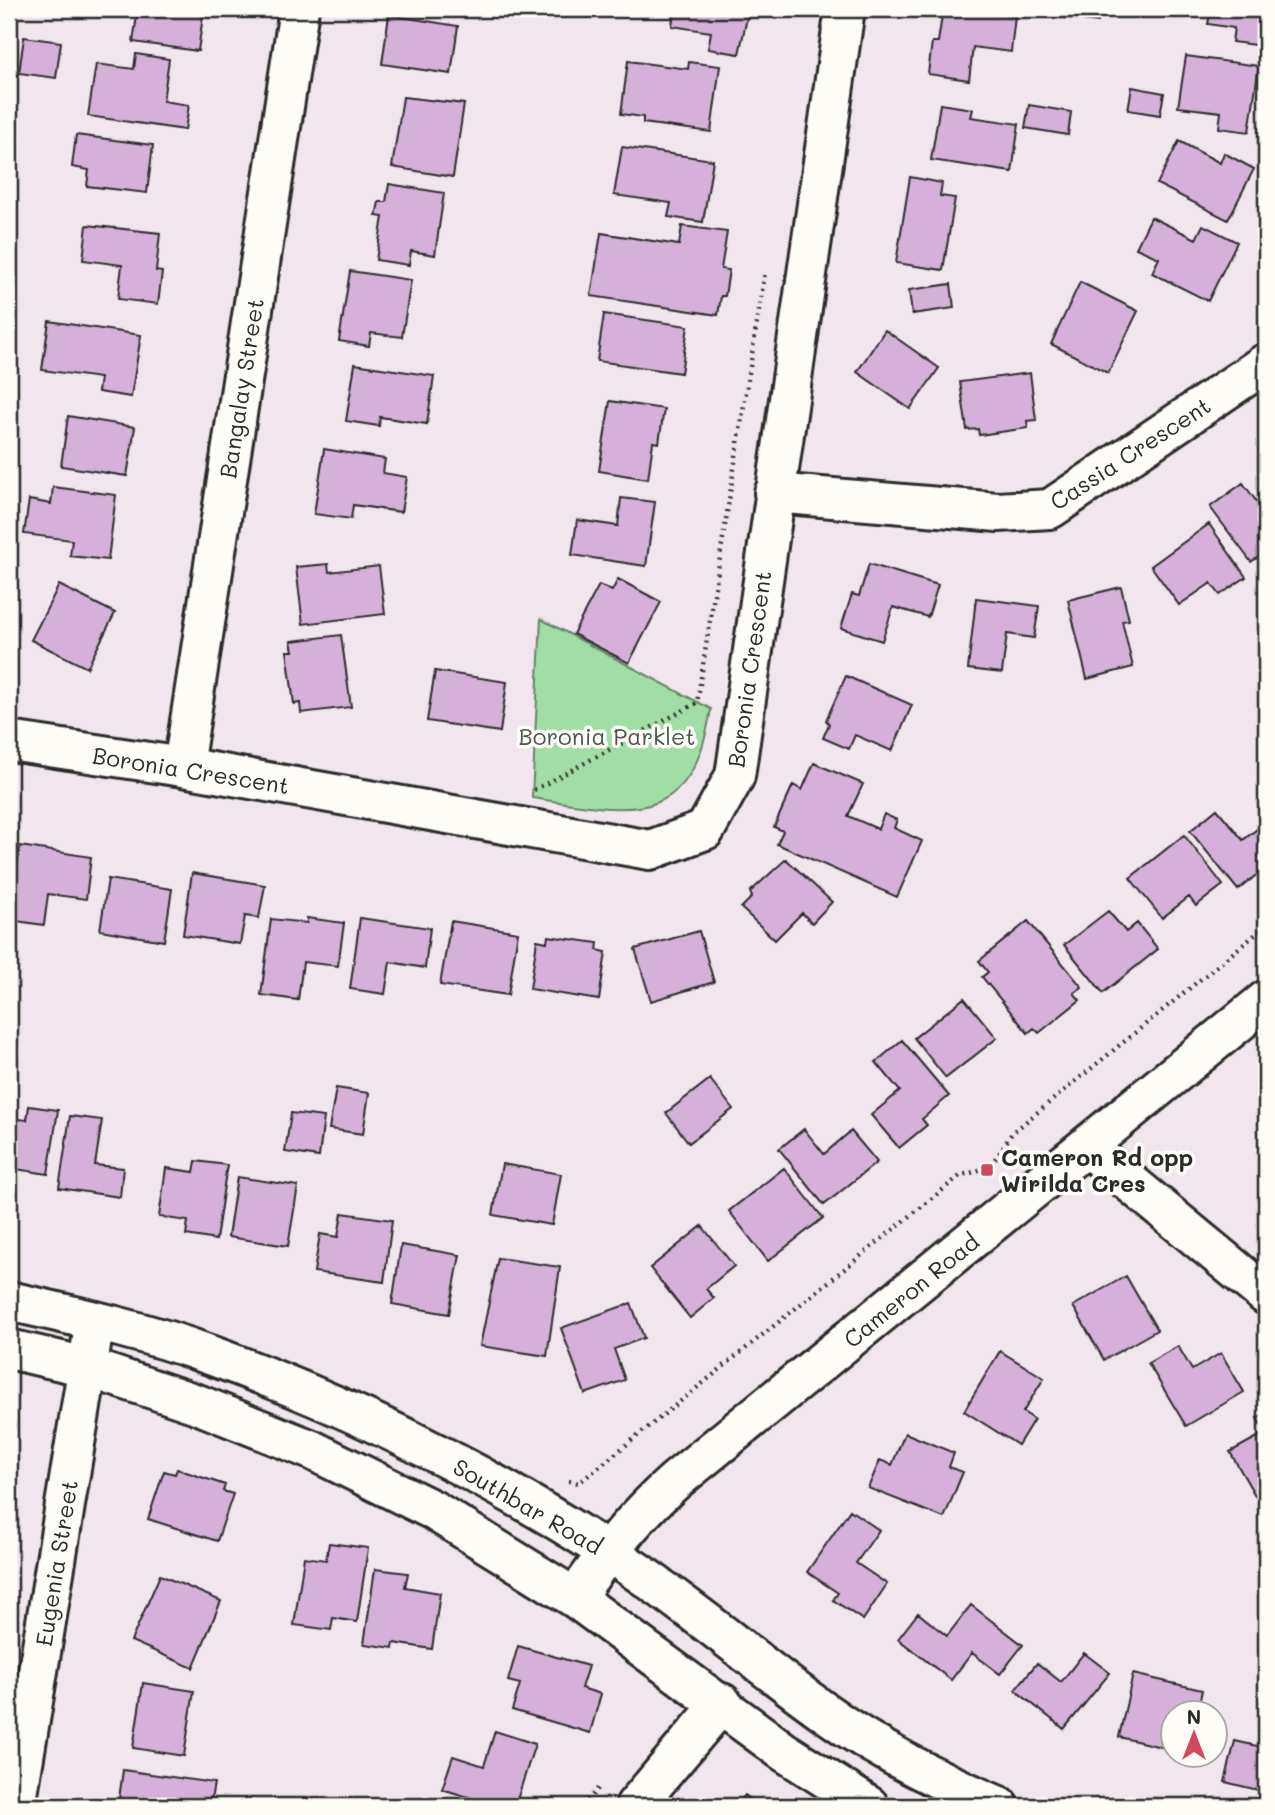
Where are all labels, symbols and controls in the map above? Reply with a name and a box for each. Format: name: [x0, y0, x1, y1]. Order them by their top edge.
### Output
street label: Bangalay Street: [212, 296, 270, 480]
street label: Cassia Crescent: [1044, 390, 1216, 516]
street label: Boronia Crescent: [720, 569, 778, 769]
park label: Boronia Parklet: [519, 721, 695, 751]
street label: Boronia Crescent: [91, 740, 291, 800]
place label: Cameron Rd opp Wirilda Cres: [1001, 1142, 1193, 1198]
marker: Cameron Rd opp Wirilda Cres: [979, 1162, 995, 1178]
street label: Cameron Road: [837, 1226, 985, 1354]
street label: Southbar Road: [448, 1451, 608, 1561]
street label: Eugenia Street: [28, 1478, 84, 1648]
north arrow: [1160, 1700, 1230, 1770]
text: N: [1187, 1704, 1201, 1729]

